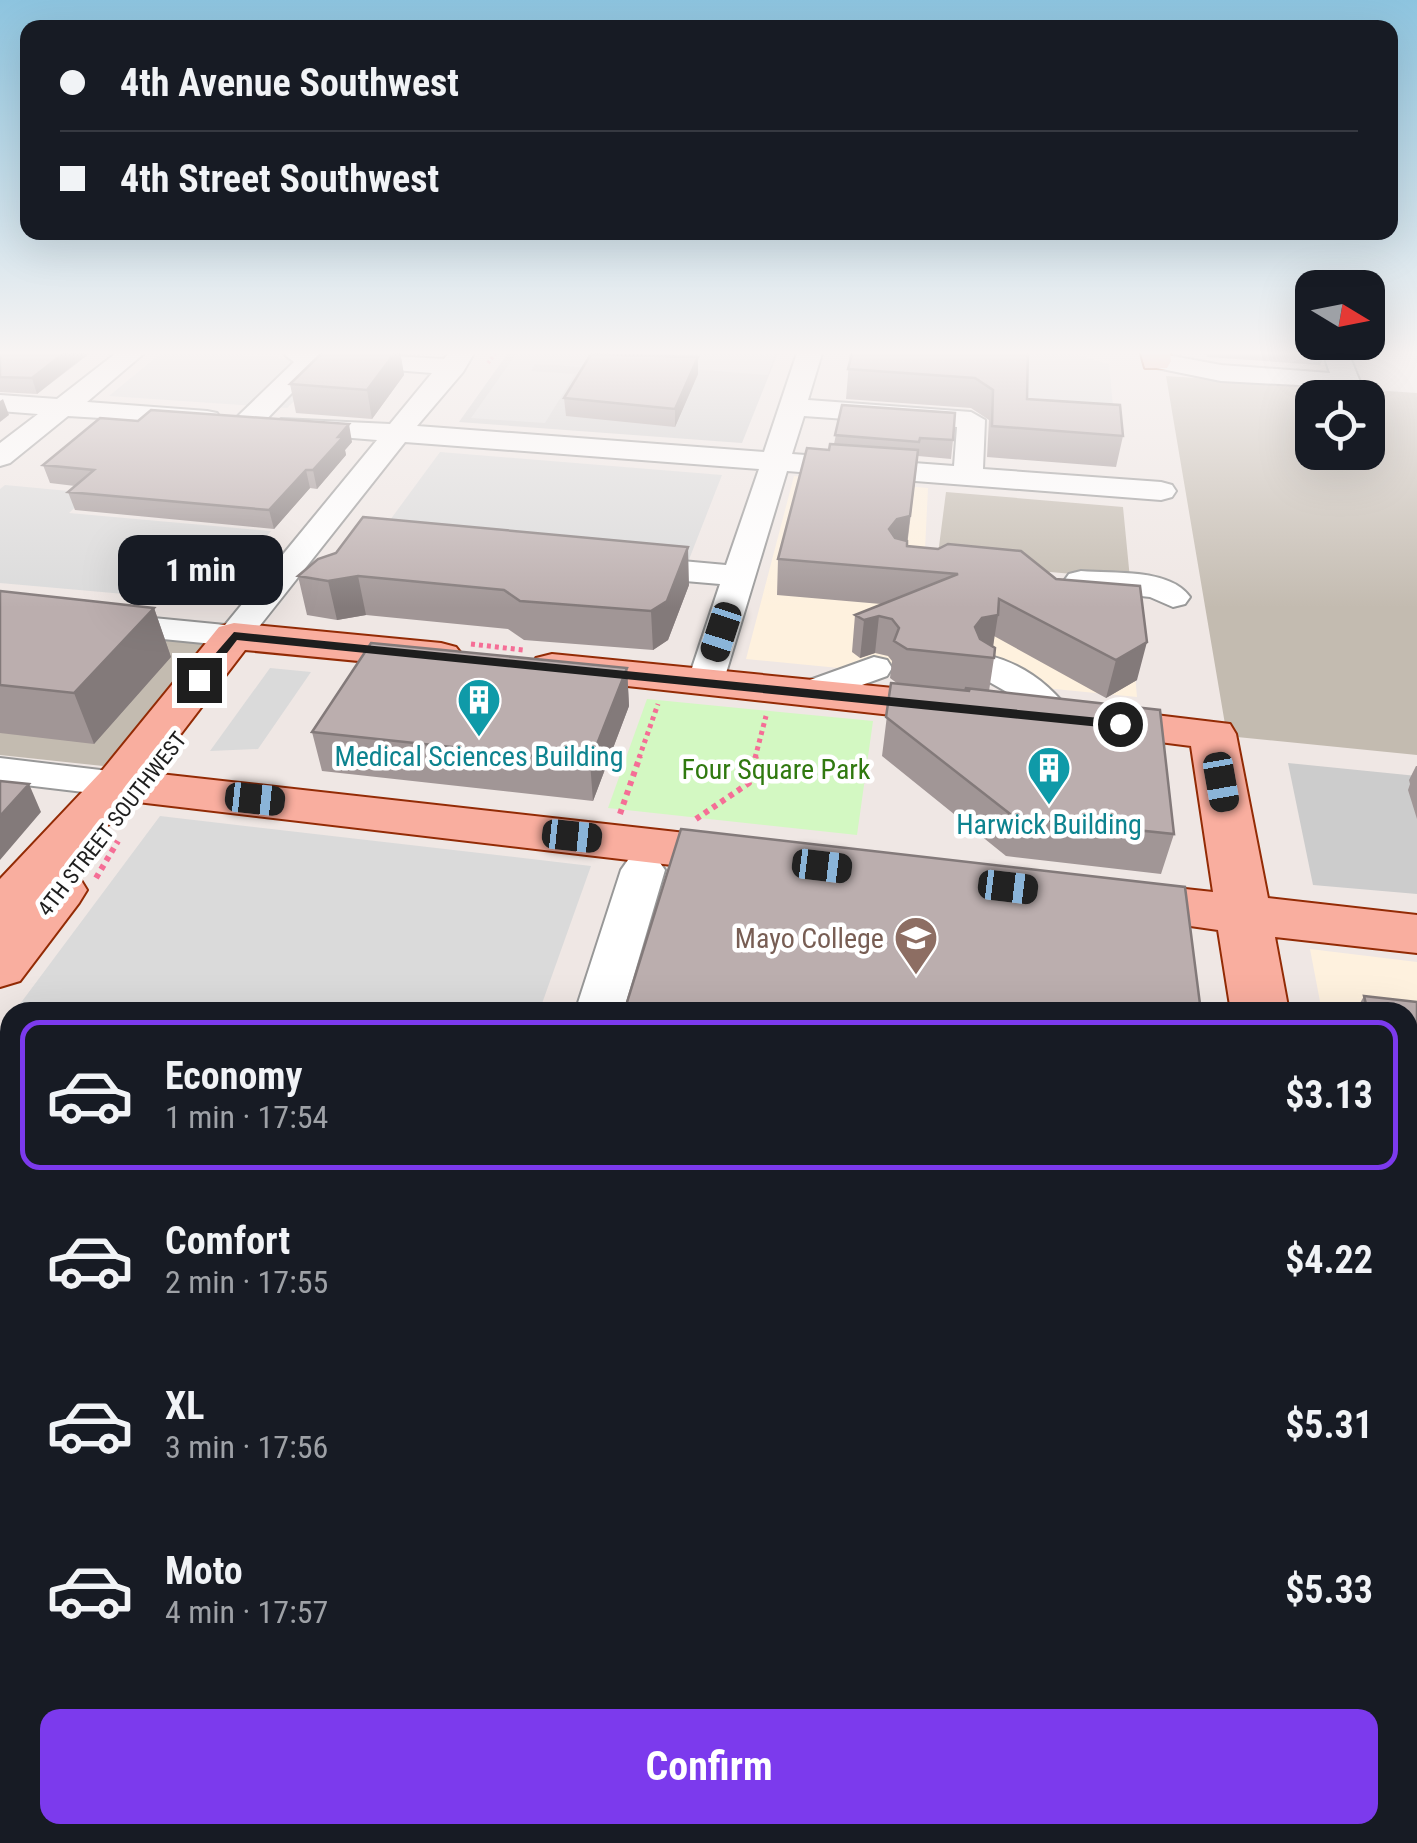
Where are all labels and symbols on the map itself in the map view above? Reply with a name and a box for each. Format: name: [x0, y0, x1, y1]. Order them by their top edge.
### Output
north arrow: [1295, 270, 1385, 360]
callout: 1 min: [116, 535, 282, 605]
car: [697, 599, 745, 665]
route end: [177, 658, 222, 703]
building icon: Medical Sciences Building: [456, 677, 502, 738]
route start: [1098, 702, 1143, 747]
street label: 4TH STREET SOUTHWEST: [32, 727, 192, 921]
place label: Medical Sciences Building: [335, 740, 623, 773]
building icon: Harwick Building: [1026, 745, 1072, 806]
car: [1201, 750, 1241, 814]
park label: Four Square Park: [682, 753, 871, 786]
car: [224, 781, 286, 817]
place label: Harwick Building: [956, 808, 1142, 841]
car: [541, 818, 603, 854]
car: [790, 847, 854, 885]
car: [976, 868, 1040, 906]
school or university icon: Mayo College: [893, 915, 939, 976]
place label: Mayo College: [735, 922, 884, 955]

